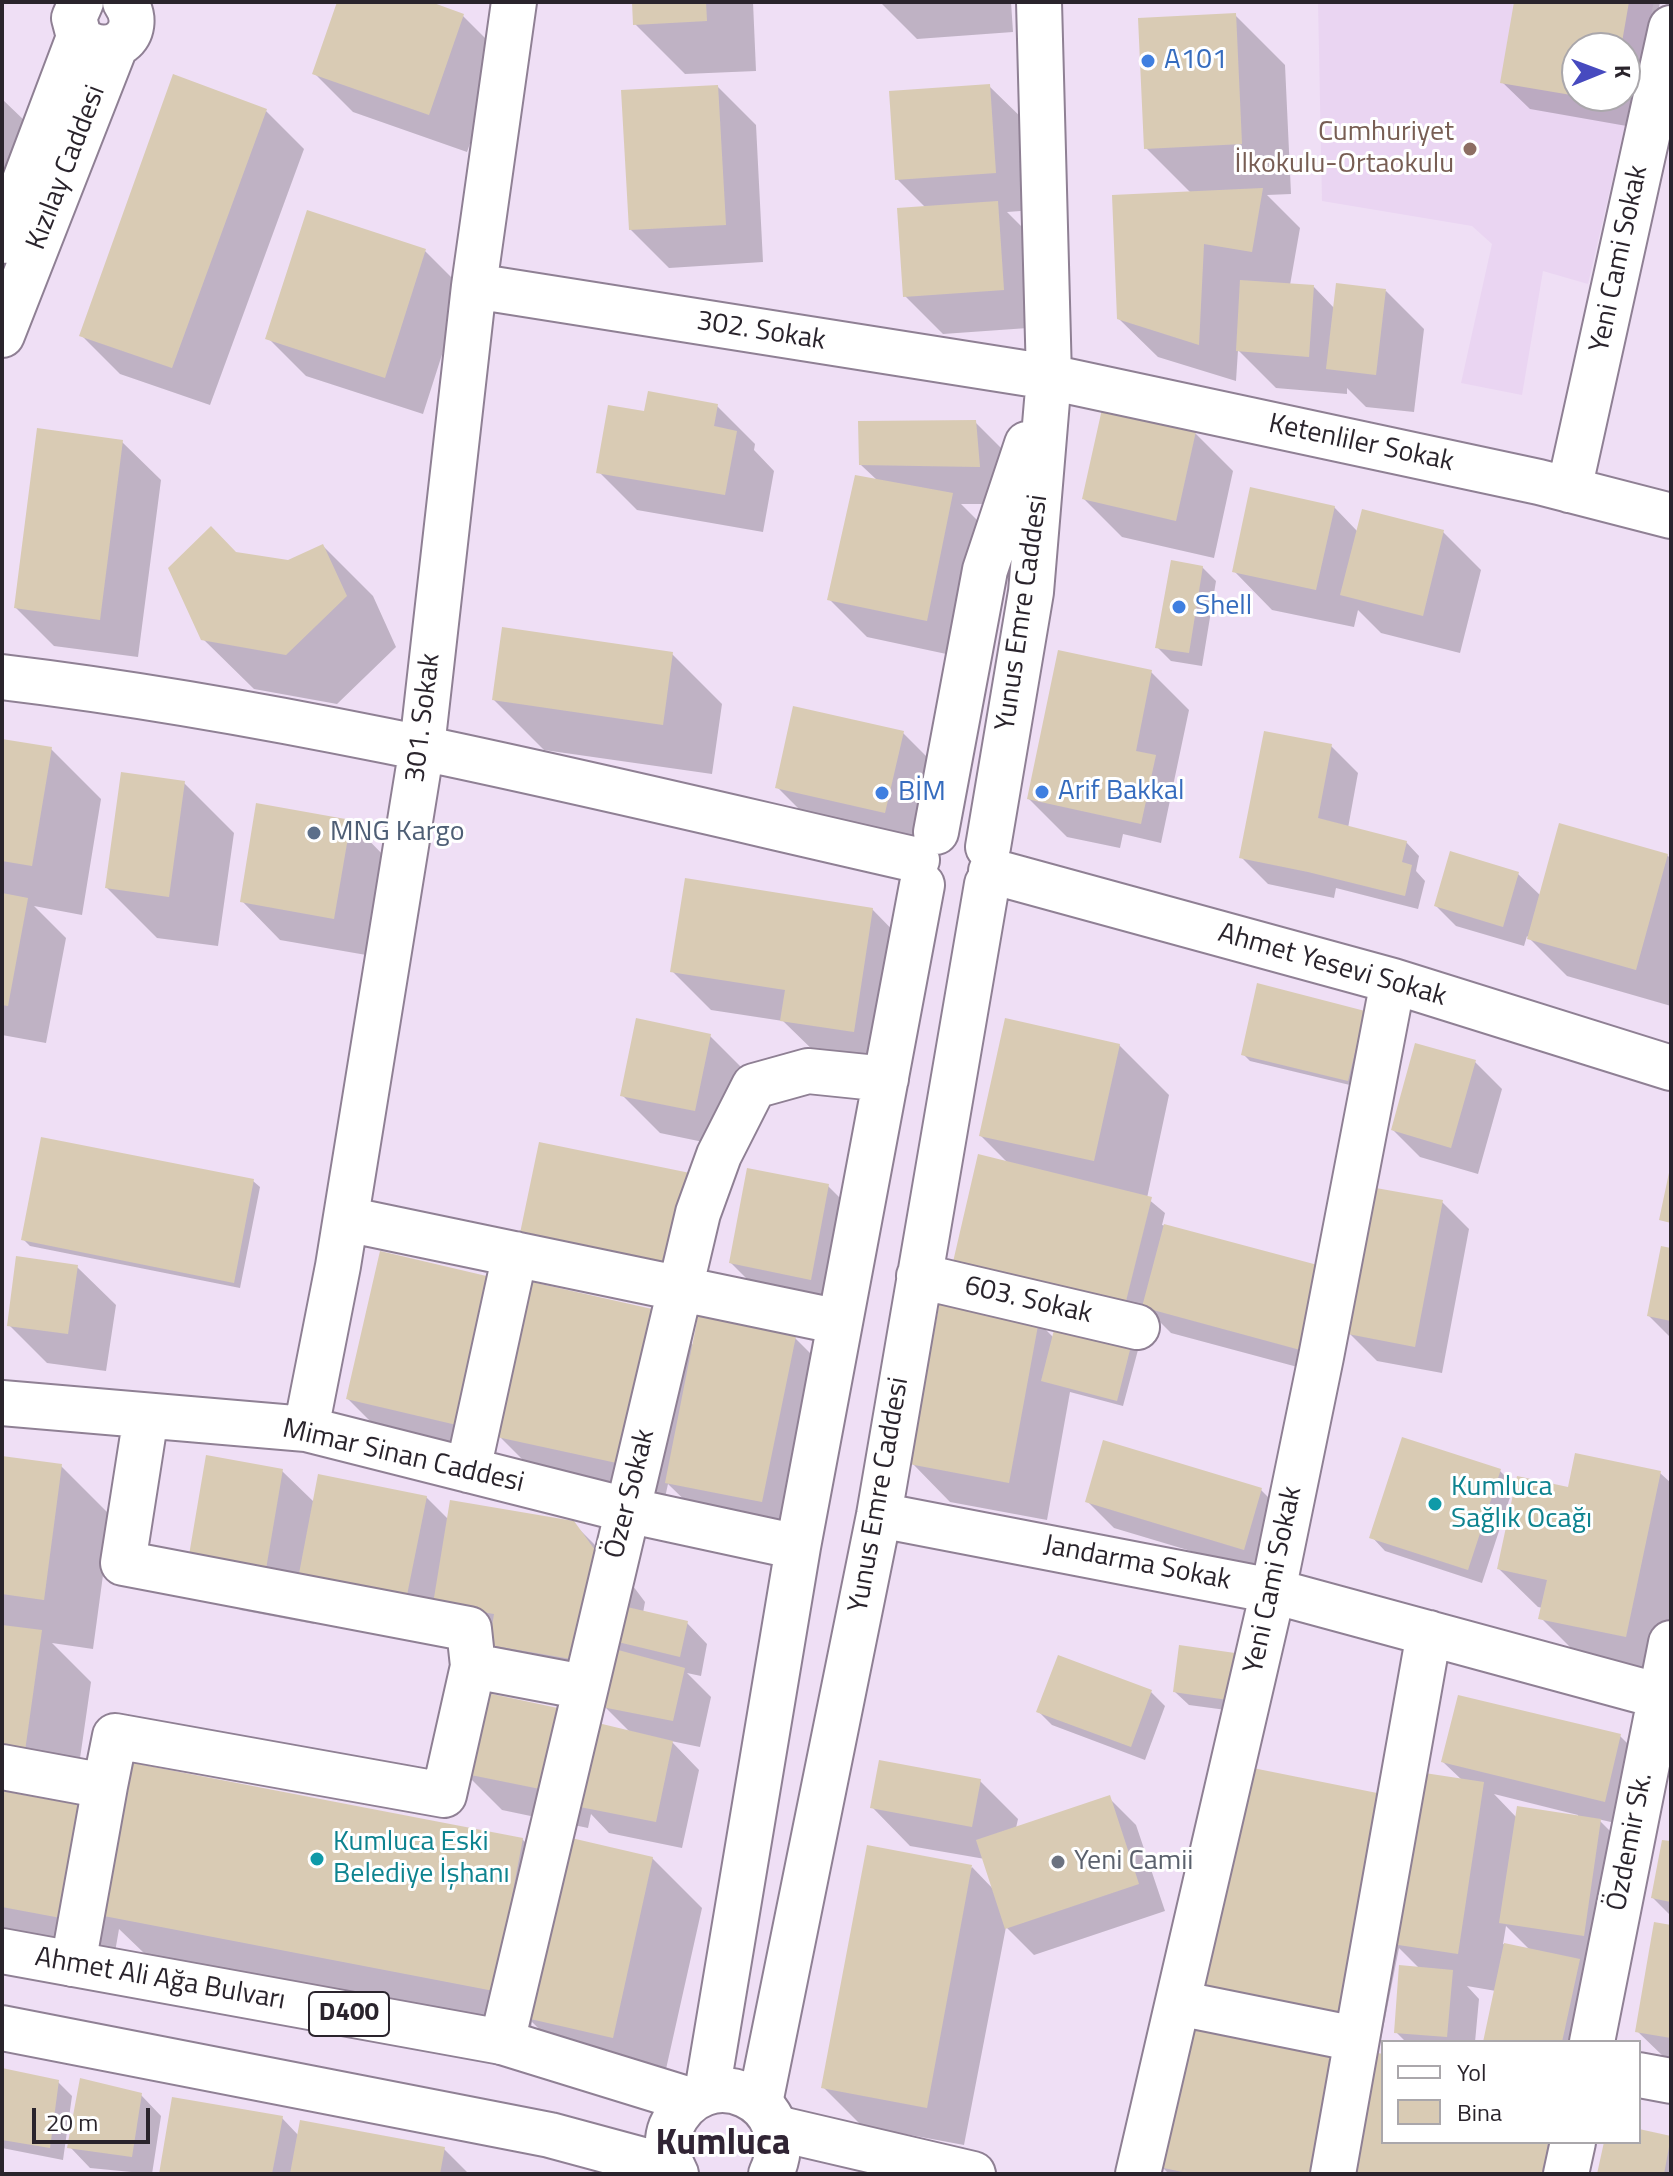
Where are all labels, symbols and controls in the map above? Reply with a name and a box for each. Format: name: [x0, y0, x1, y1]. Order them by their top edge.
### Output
north arrow: [1561, 32, 1641, 112]
place label: A101: [1164, 44, 1228, 78]
marker: A101: [1139, 52, 1157, 70]
text: K: [1606, 65, 1640, 78]
street label: Kızılay Caddesi: [20, 81, 114, 255]
place label: Cumhuriyet İlkokulu-Ortaokulu: [1235, 116, 1454, 182]
marker: Cumhuriyet İlkokulu-Ortaokulu: [1461, 140, 1479, 158]
street label: Yeni Cami Sokak: [1584, 162, 1656, 356]
street label: 302. Sokak: [694, 305, 828, 359]
street label: Ketenliler Sokak: [1265, 408, 1457, 480]
street label: Yunus Emre Caddesi: [990, 493, 1056, 733]
place label: Shell: [1195, 590, 1252, 624]
marker: Shell: [1170, 598, 1188, 616]
street label: 301. Sokak: [399, 651, 449, 785]
place label: Arif Bakkal: [1058, 775, 1184, 809]
place label: BİM: [898, 776, 946, 810]
marker: Arif Bakkal: [1033, 783, 1051, 801]
marker: BİM: [873, 784, 891, 802]
place label: MNG Kargo: [330, 816, 464, 850]
marker: MNG Kargo: [305, 824, 323, 842]
street label: Ahmet Yesevi Sokak: [1214, 917, 1450, 1015]
street label: 603. Sokak: [961, 1270, 1095, 1332]
street label: Yunus Emre Caddesi: [843, 1375, 917, 1615]
street label: Mimar Sinan Caddesi: [279, 1413, 527, 1501]
street label: Özer Sokak: [599, 1426, 663, 1562]
place label: Kumluca Sağlık Ocağı: [1451, 1471, 1592, 1537]
street label: Yeni Cami Sokak: [1238, 1483, 1310, 1677]
marker: Kumluca Sağlık Ocağı: [1426, 1495, 1444, 1513]
street label: Jandarma Sokak: [1041, 1529, 1233, 1599]
street label: Özdemir Sk.: [1601, 1770, 1661, 1914]
place label: Kumluca Eski Belediye İşhanı: [333, 1826, 510, 1892]
place label: Yeni Camii: [1074, 1845, 1194, 1879]
marker: Kumluca Eski Belediye İşhanı: [308, 1850, 326, 1868]
marker: Yeni Camii: [1049, 1853, 1067, 1871]
street label: Ahmet Ali Ağa Bulvarı: [32, 1941, 288, 2019]
road number: D400: [309, 1992, 389, 2036]
legend: [1381, 2040, 1641, 2144]
text: Yol: [1457, 2054, 1486, 2090]
scale bar: [36, 2092, 154, 2142]
text: Bina: [1457, 2094, 1502, 2130]
text: 20 m: [46, 2104, 98, 2140]
district label: Kumluca: [656, 2123, 790, 2167]

